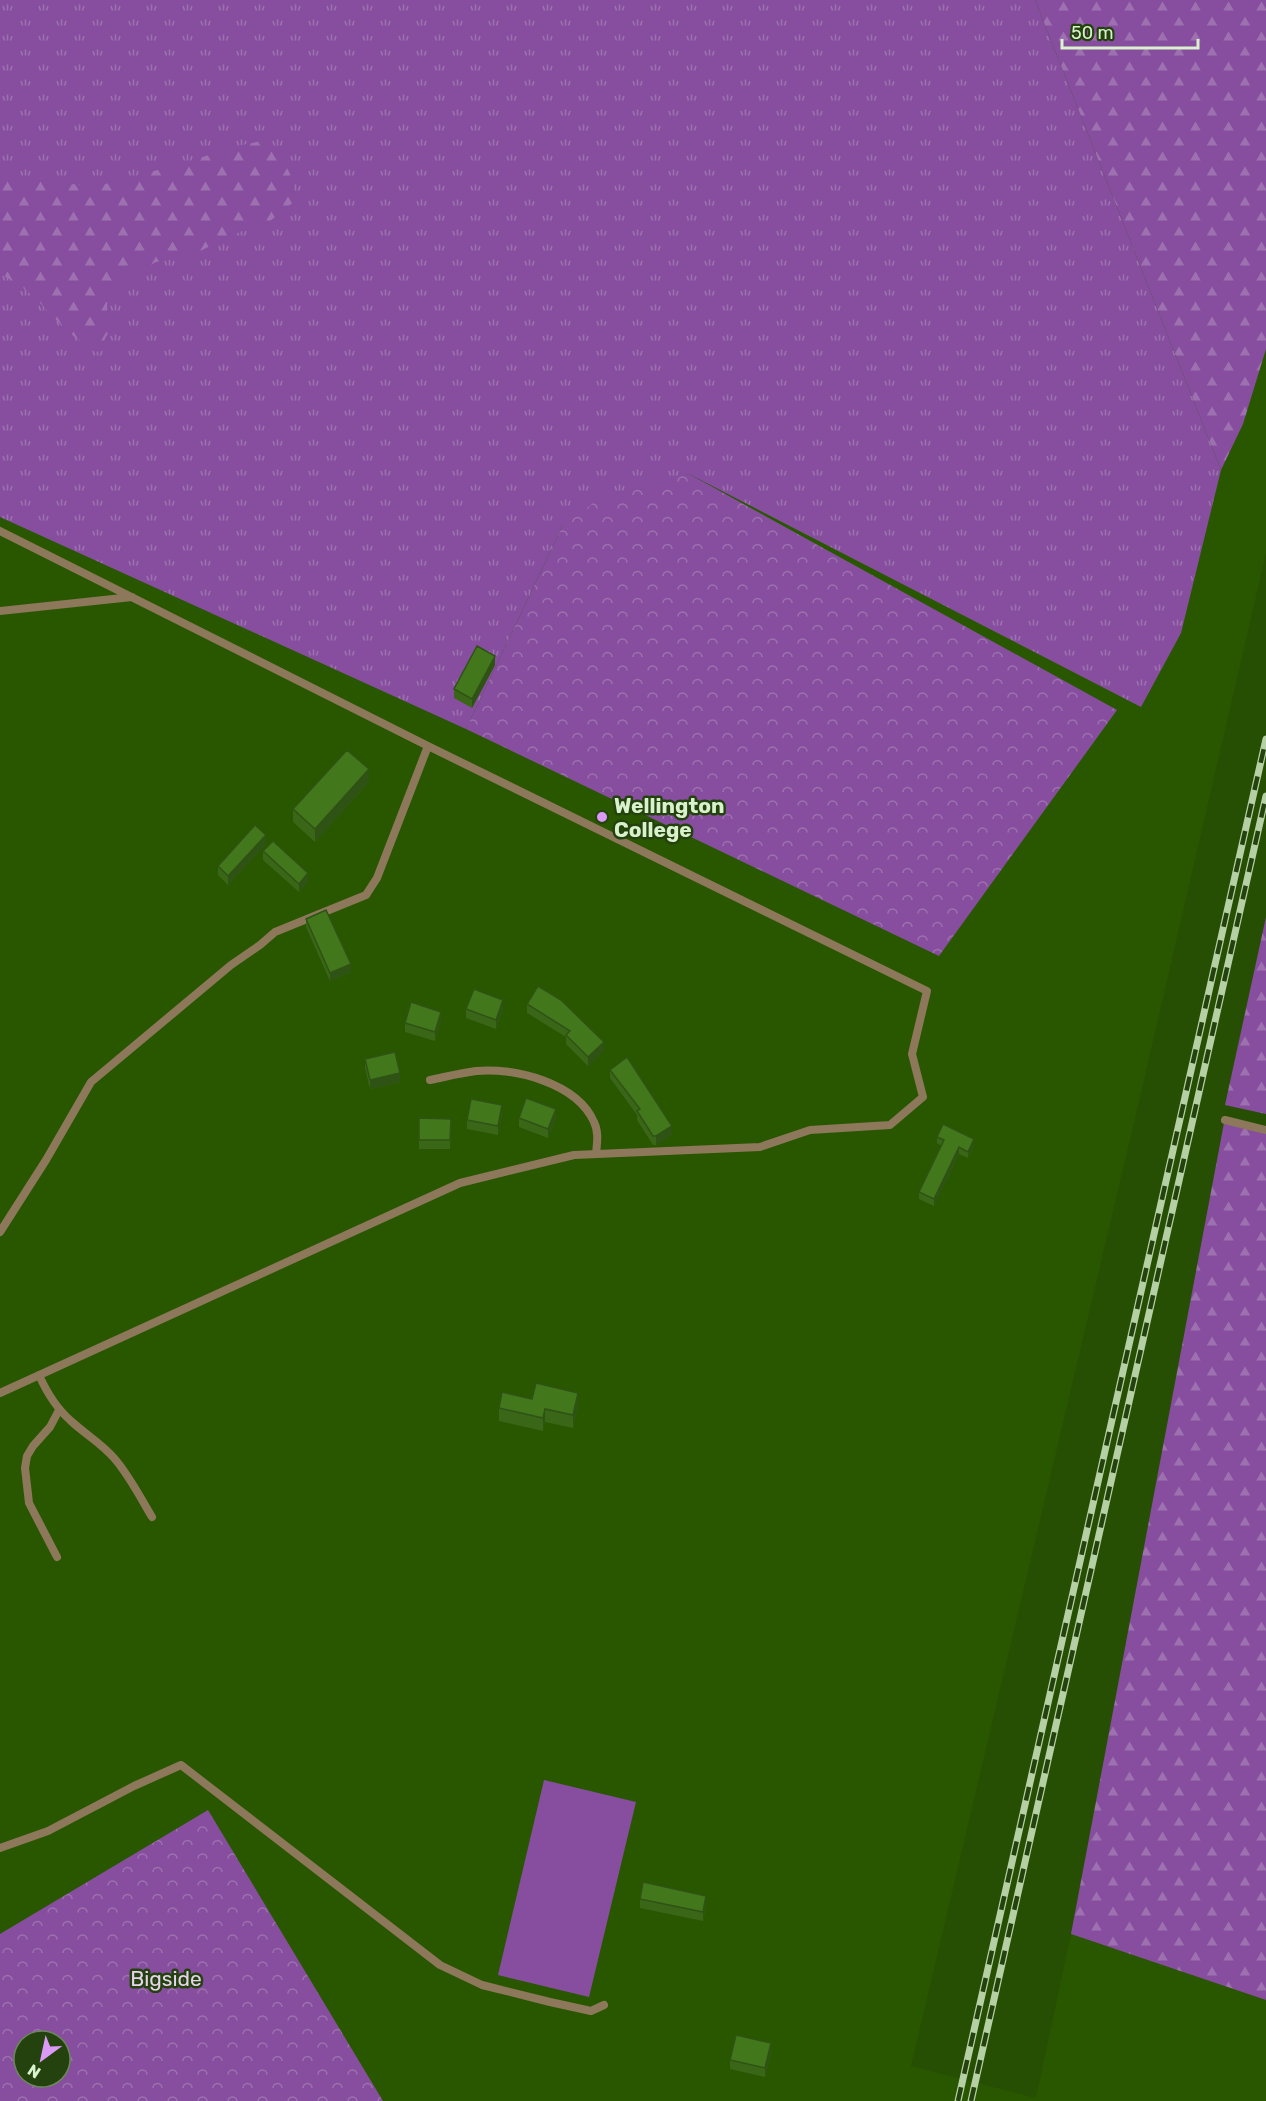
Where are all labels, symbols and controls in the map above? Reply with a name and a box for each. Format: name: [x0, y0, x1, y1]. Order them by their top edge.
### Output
scale bar: [1062, 12, 1198, 50]
text: 50 m: [1071, 22, 1114, 44]
place label: Wellington College: [614, 793, 725, 842]
marker: Wellington College: [595, 810, 609, 824]
park label: Bigside: [130, 1966, 202, 1991]
north arrow: [12, 2029, 72, 2089]
text: N: [24, 2060, 44, 2082]

